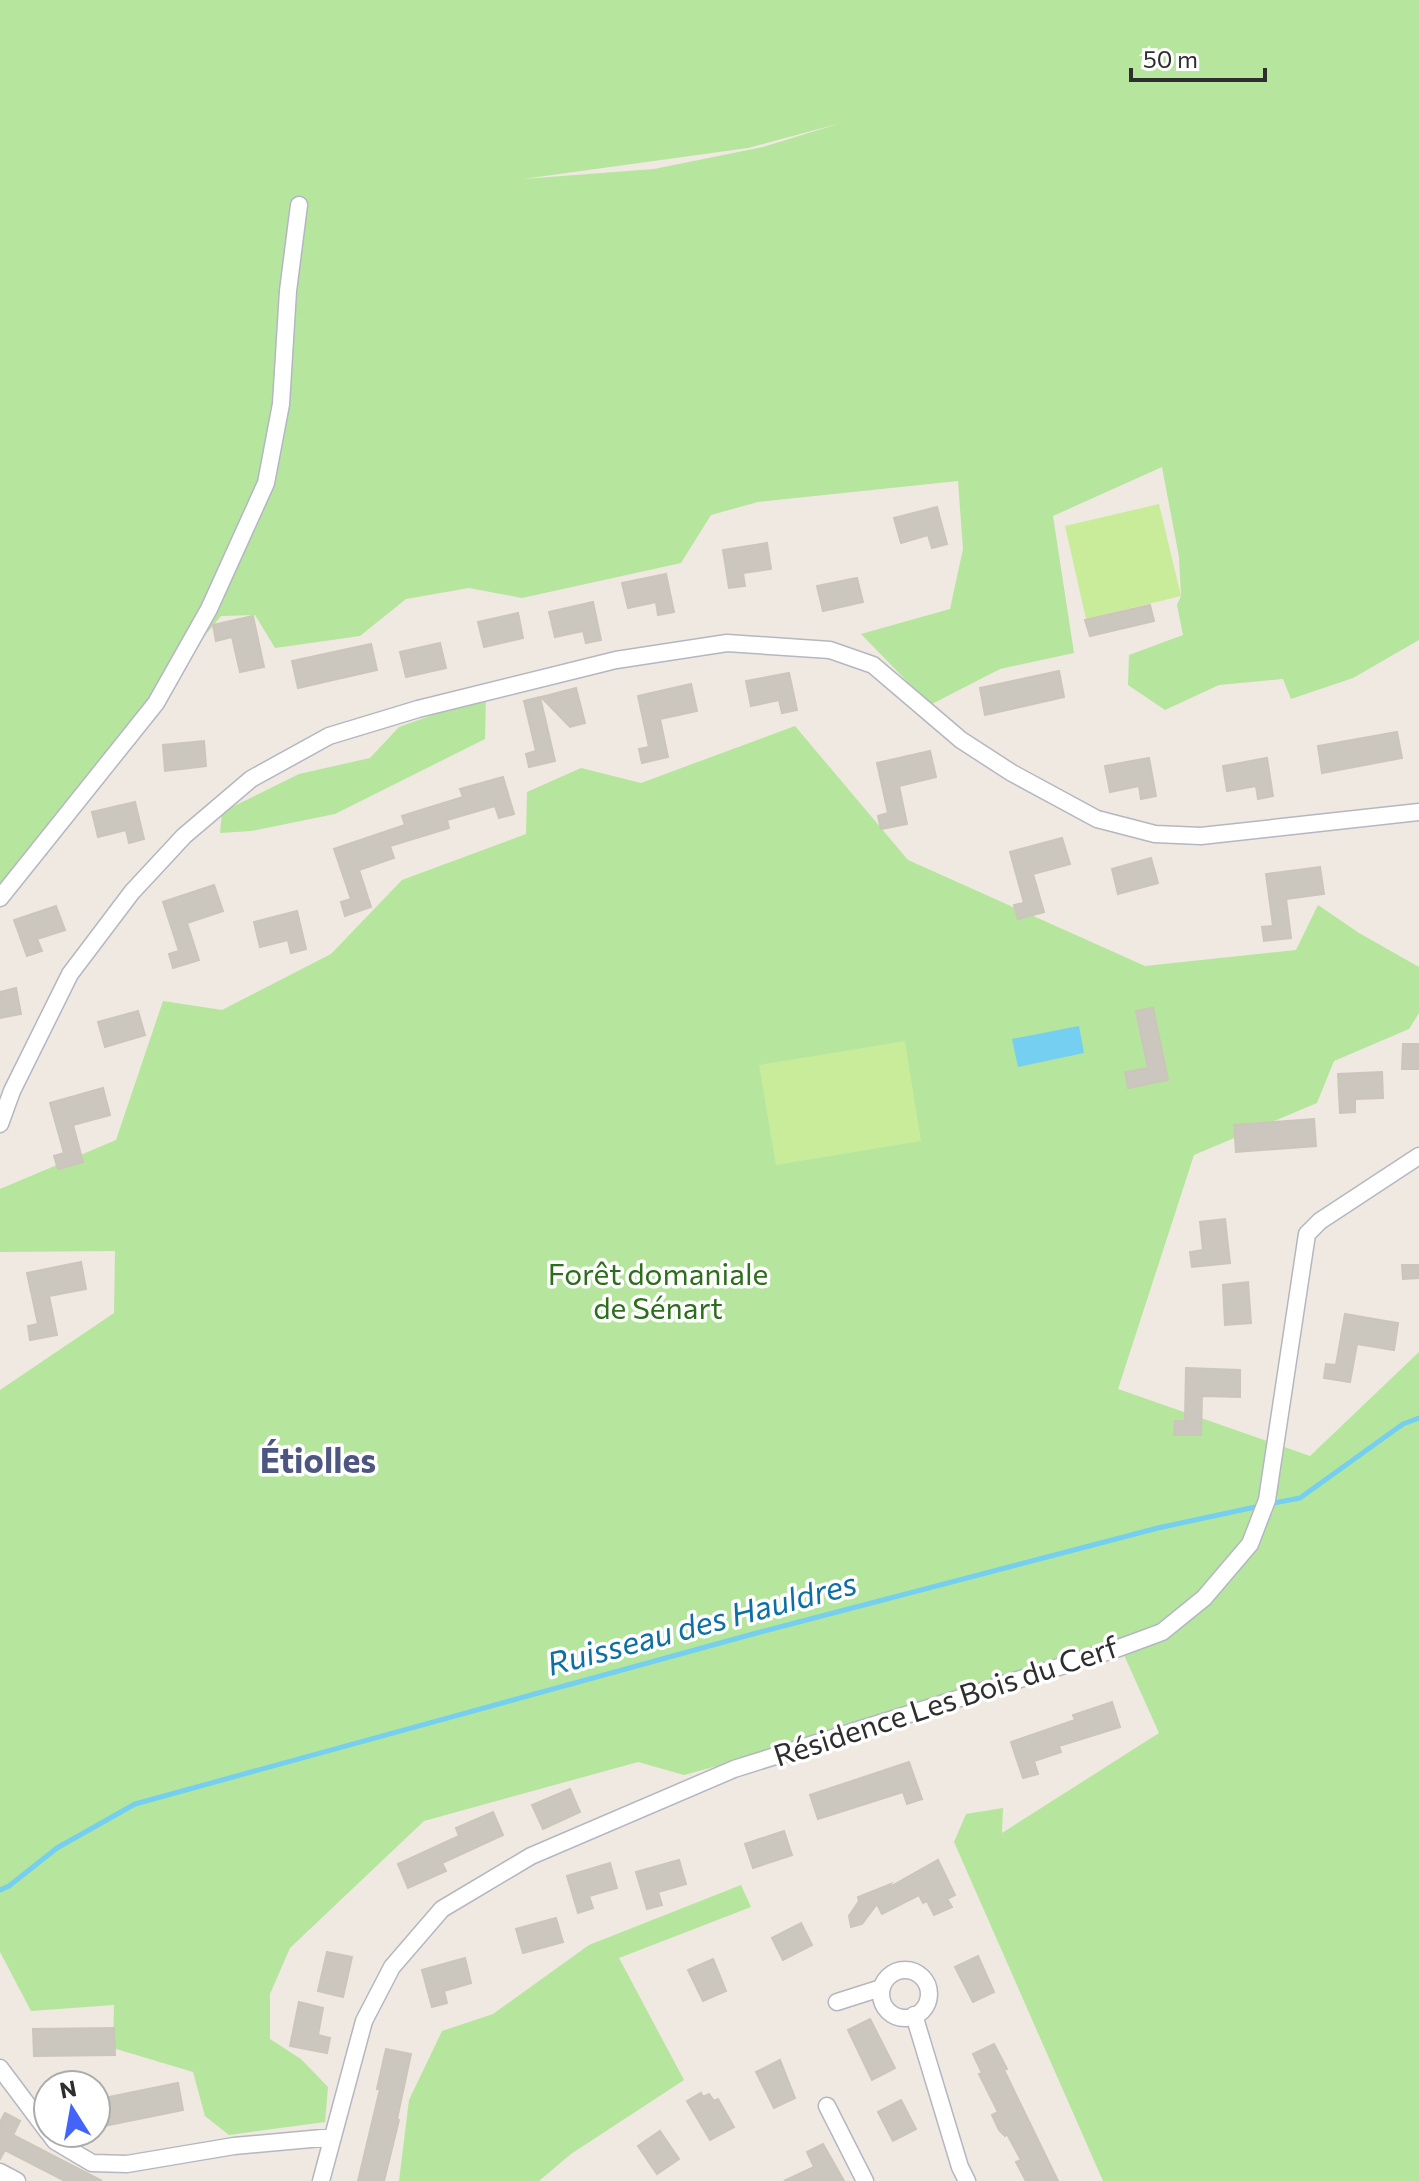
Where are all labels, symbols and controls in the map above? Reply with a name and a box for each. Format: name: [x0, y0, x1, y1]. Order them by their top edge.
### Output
scale bar: [1131, 32, 1265, 82]
text: 50 m: [1143, 44, 1198, 73]
park label: Forêt domaniale de Sénart: [548, 1254, 768, 1325]
district label: Étiolles: [260, 1438, 376, 1480]
water label: Ruisseau des Hauldres: [542, 1561, 861, 1683]
street label: Résidence Les Bois du Cerf: [768, 1626, 1122, 1773]
north arrow: [32, 2069, 112, 2149]
text: N: [57, 2074, 79, 2104]

